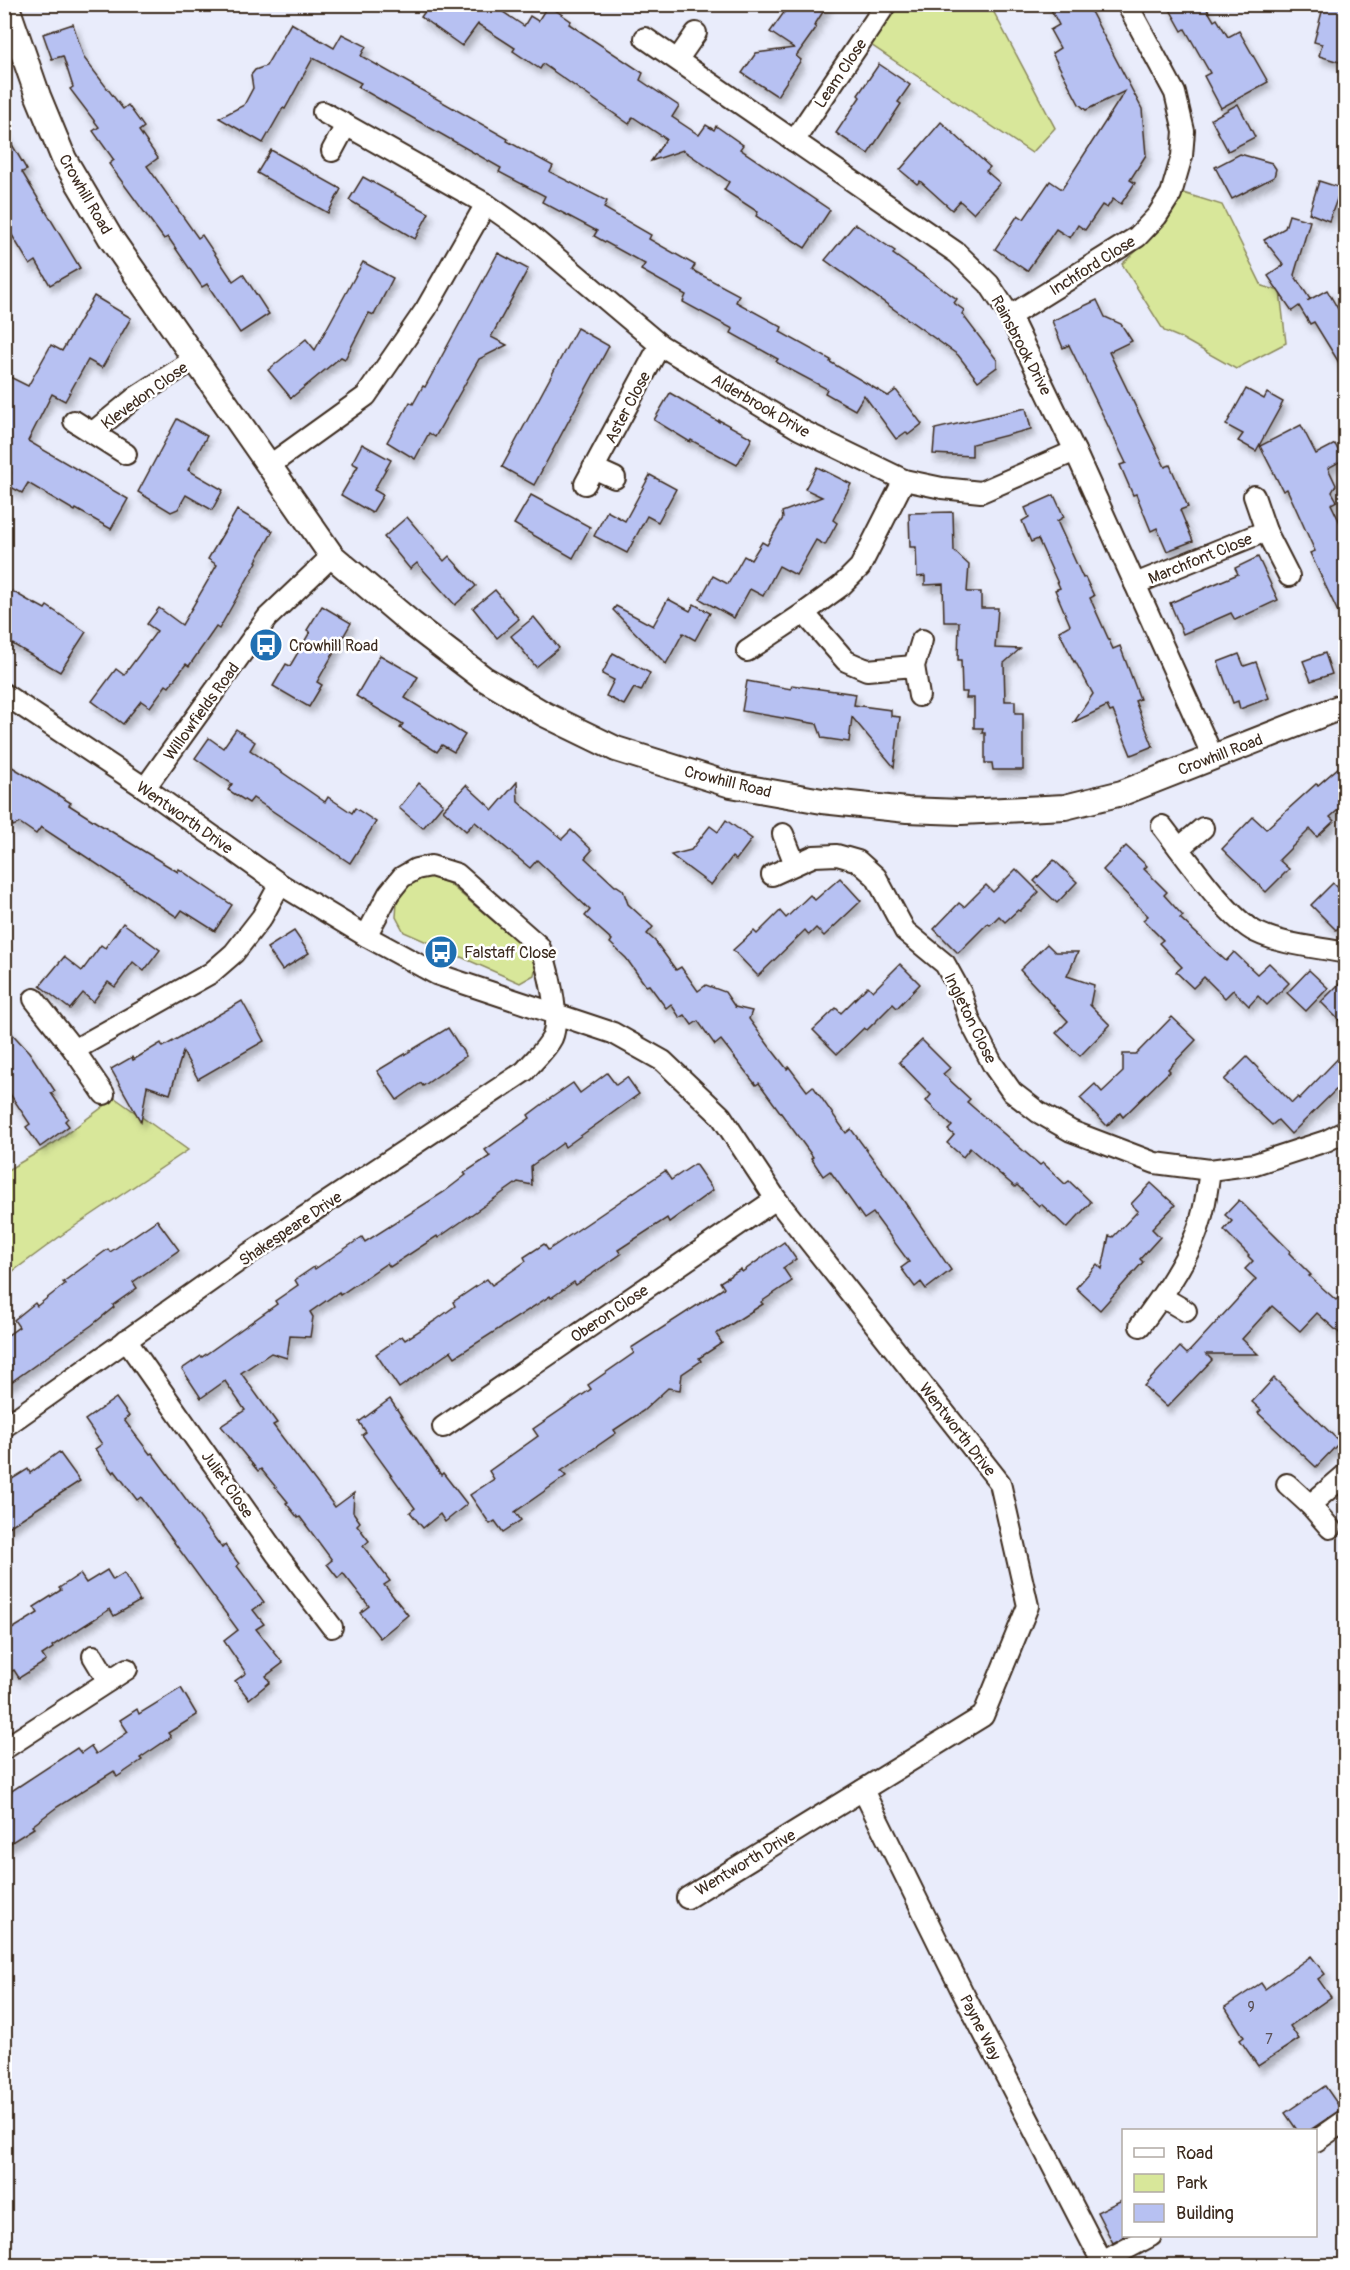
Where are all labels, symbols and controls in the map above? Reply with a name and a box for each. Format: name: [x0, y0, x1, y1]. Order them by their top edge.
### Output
street label: Leam Close: [810, 35, 871, 112]
street label: Crowhill Road: [54, 151, 116, 238]
street label: Inchford Close: [1046, 232, 1139, 300]
street label: Rainsbrook Drive: [986, 292, 1056, 399]
street label: Klevedon Close: [97, 358, 192, 434]
street label: Aster Close: [601, 368, 655, 447]
street label: Alderbrook Drive: [708, 370, 813, 442]
street label: Marchfont Close: [1145, 529, 1255, 589]
bus stop icon: Crowhill Road: [248, 627, 284, 663]
place label: Crowhill Road: [289, 636, 378, 656]
street label: Willowfields Road: [160, 659, 244, 764]
street label: Crowhill Road: [1175, 730, 1266, 780]
street label: Crowhill Road: [682, 761, 773, 802]
street label: Wentworth Drive: [132, 777, 237, 859]
bus stop icon: Falstaff Close: [423, 934, 459, 970]
place label: Falstaff Close: [464, 943, 556, 963]
street label: Ingleton Close: [940, 970, 1001, 1067]
street label: Shakespeare Drive: [235, 1187, 346, 1271]
street label: Oberon Close: [567, 1280, 652, 1347]
street label: Wentworth Drive: [914, 1379, 1000, 1480]
street label: Juliet Close: [197, 1447, 258, 1522]
street label: Wentworth Drive: [692, 1825, 799, 1901]
street label: Payne Way: [955, 1991, 1005, 2064]
house number: 9: [1247, 1999, 1255, 2016]
house number: 7: [1265, 2031, 1273, 2048]
legend: [1122, 2129, 1317, 2237]
text: Road: [1176, 2142, 1213, 2165]
text: Park: [1176, 2172, 1208, 2195]
text: Building: [1176, 2202, 1234, 2225]

